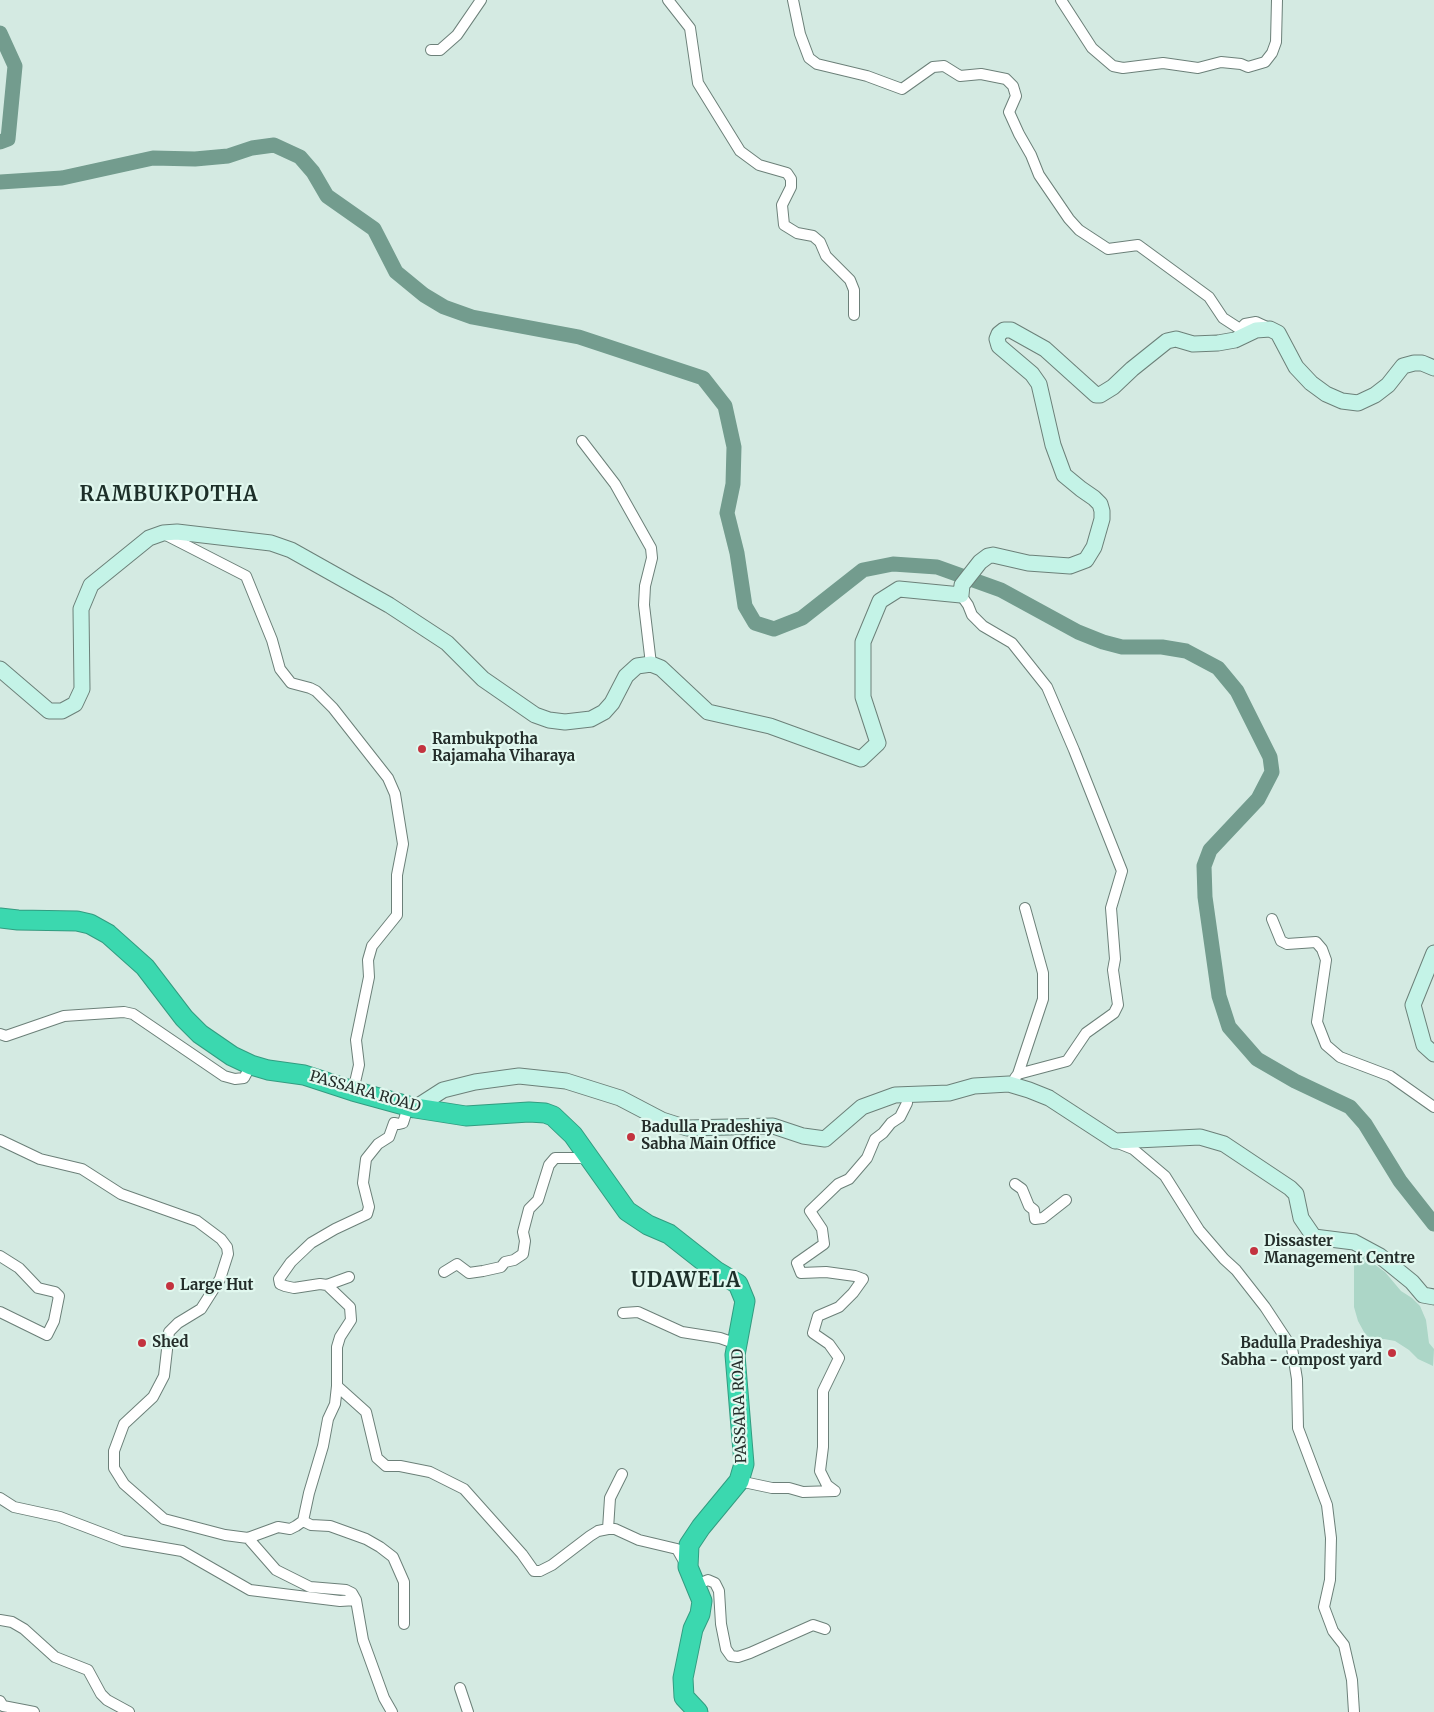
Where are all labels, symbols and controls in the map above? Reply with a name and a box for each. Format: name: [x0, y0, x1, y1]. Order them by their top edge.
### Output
district label: RAMBUKPOTHA: [78, 483, 260, 507]
place label: Rambukpotha Rajamaha Viharaya: [432, 731, 575, 766]
marker: Rambukpotha Rajamaha Viharaya: [416, 743, 428, 755]
street label: PASSARA ROAD: [307, 1068, 423, 1116]
place label: Badulla Pradeshiya Sabha Main Office: [641, 1119, 783, 1154]
marker: Badulla Pradeshiya Sabha Main Office: [625, 1131, 637, 1143]
place label: Dissaster Management Centre: [1264, 1233, 1415, 1268]
marker: Dissaster Management Centre: [1248, 1245, 1260, 1257]
district label: UDAWELA: [630, 1269, 742, 1293]
place label: Large Hut: [180, 1277, 253, 1295]
marker: Large Hut: [164, 1280, 176, 1292]
place label: Shed: [152, 1334, 189, 1352]
place label: Badulla Pradeshiya Sabha - compost yard: [1221, 1335, 1382, 1370]
marker: Shed: [136, 1337, 148, 1349]
marker: Badulla Pradeshiya Sabha - compost yard: [1386, 1347, 1398, 1359]
street label: PASSARA ROAD: [729, 1348, 751, 1464]

